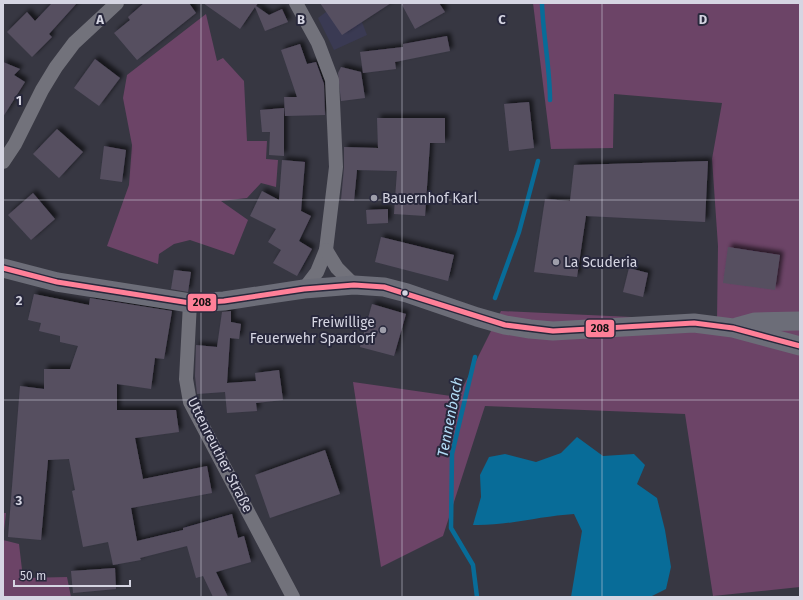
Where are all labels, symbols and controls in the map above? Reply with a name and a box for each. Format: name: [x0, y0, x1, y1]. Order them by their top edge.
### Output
text: A: [95, 12, 104, 27]
text: B: [297, 12, 305, 27]
text: C: [498, 12, 506, 27]
text: D: [699, 12, 708, 27]
text: 1: [16, 93, 22, 108]
place label: Bauernhof Karl: [382, 190, 478, 207]
marker: Bauernhof Karl: [369, 193, 379, 203]
place label: La Scuderia: [564, 254, 637, 271]
marker: La Scuderia: [551, 257, 561, 267]
unlabelled marker: [400, 288, 410, 298]
text: 2: [16, 293, 23, 308]
line badge: 208: [187, 293, 217, 312]
text: 208: [193, 296, 212, 309]
place label: Freiwillige Feuerwehr Spardorf: [250, 314, 376, 347]
line badge: 208: [585, 319, 615, 338]
text: 208: [591, 322, 610, 335]
marker: Freiwillige Feuerwehr Spardorf: [378, 325, 388, 335]
water label: Tennenbach: [433, 375, 467, 459]
street label: Uttenreuther Straße: [184, 395, 256, 515]
text: 3: [15, 493, 23, 508]
scale bar: [14, 562, 130, 588]
text: 50 m: [20, 569, 46, 583]

